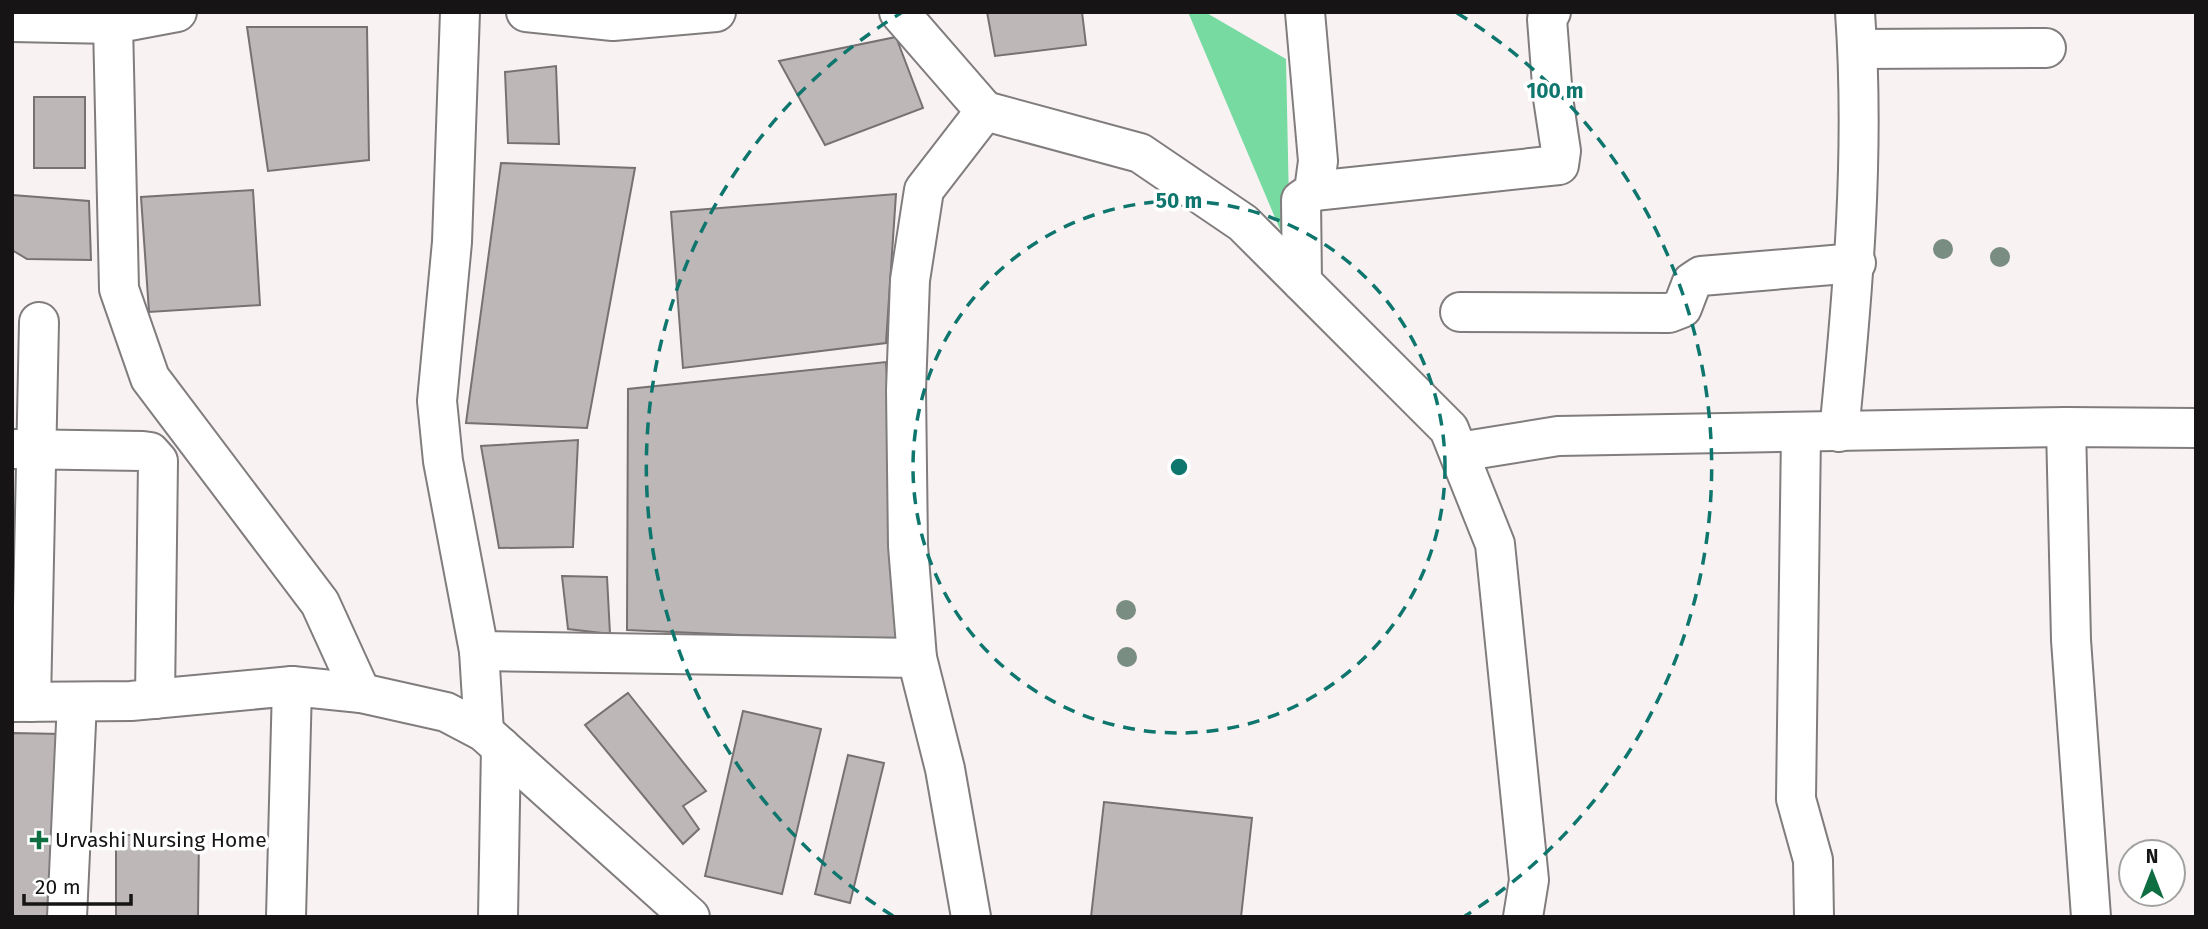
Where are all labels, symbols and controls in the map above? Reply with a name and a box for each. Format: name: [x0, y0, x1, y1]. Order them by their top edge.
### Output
text: 100 m: [1526, 78, 1584, 104]
text: 50 m: [1156, 188, 1202, 214]
centre of rings: [1167, 455, 1191, 479]
place label: Urvashi Nursing Home: [55, 827, 267, 853]
marker: Urvashi Nursing Home: [29, 830, 49, 850]
north arrow: [2117, 838, 2187, 908]
text: N: [2146, 845, 2158, 868]
scale bar: [24, 862, 131, 906]
text: 20 m: [35, 874, 81, 900]

